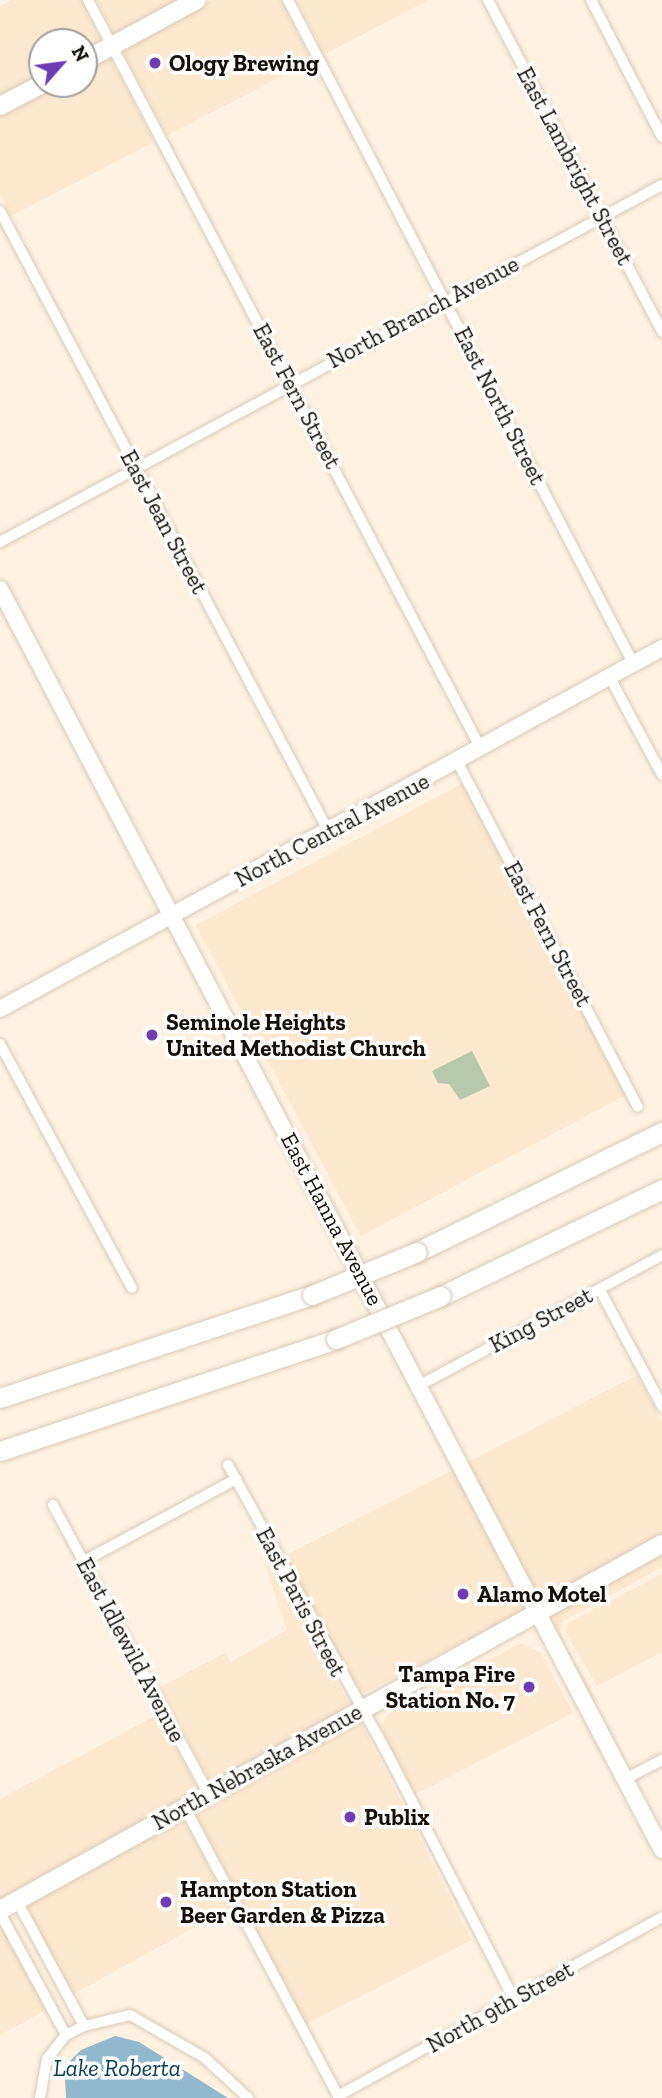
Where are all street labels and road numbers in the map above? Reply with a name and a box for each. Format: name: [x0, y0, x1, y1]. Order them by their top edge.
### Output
street label: East Lambright Street: [511, 62, 639, 270]
street label: North Branch Avenue: [322, 250, 524, 374]
street label: East Fern Street: [247, 319, 347, 473]
street label: East North Street: [448, 322, 552, 490]
street label: East Jean Street: [114, 445, 214, 599]
street label: North Central Avenue: [230, 767, 434, 893]
street label: East Fern Street: [498, 857, 598, 1011]
street label: East Hanna Avenue: [275, 1128, 389, 1310]
street label: King Street: [485, 1281, 597, 1359]
street label: East Paris Street: [250, 1523, 352, 1681]
street label: East Idlewild Avenue: [71, 1553, 191, 1747]
street label: North Nebraska Avenue: [147, 1698, 367, 1836]
street label: North 9th Street: [422, 1955, 578, 2059]

